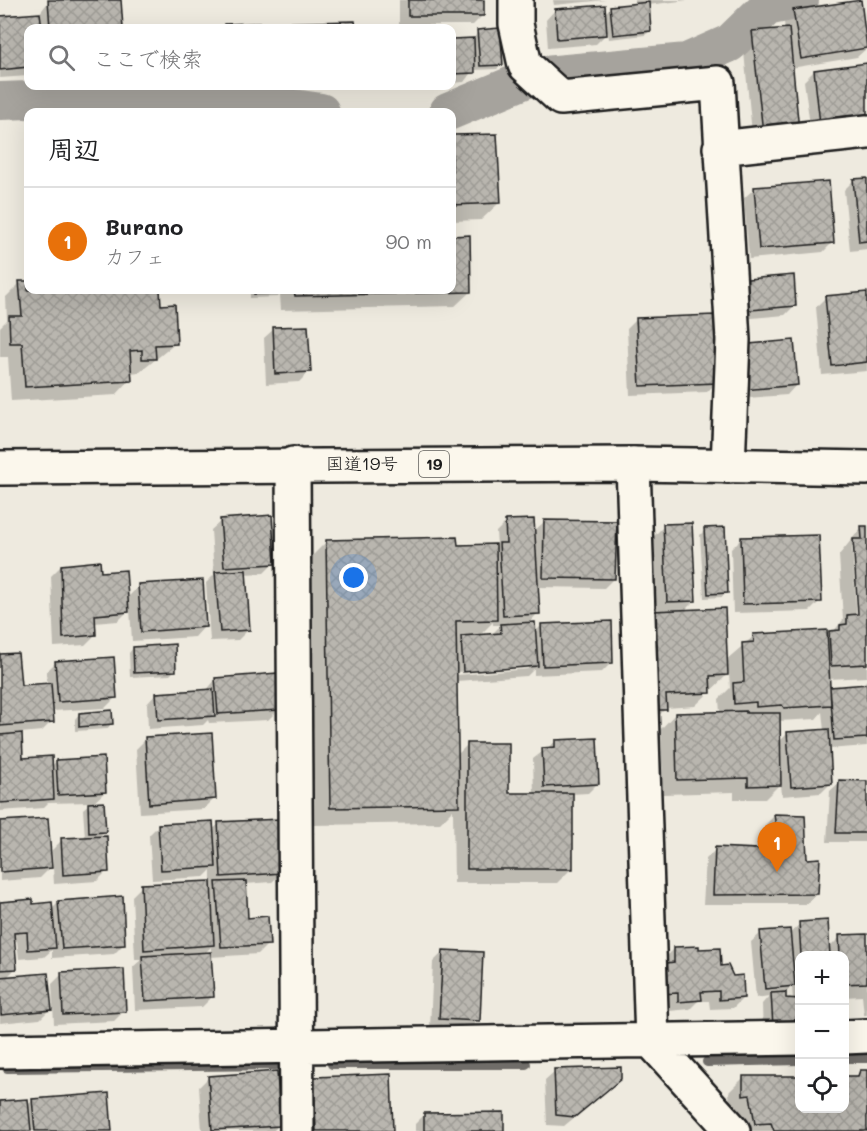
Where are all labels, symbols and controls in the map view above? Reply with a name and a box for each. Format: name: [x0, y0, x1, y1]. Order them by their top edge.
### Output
search box: [24, 24, 456, 90]
icon: search: [45, 41, 78, 74]
text: ここで検索: [93, 44, 203, 73]
text: 周辺: [48, 132, 100, 166]
text: Burano: [105, 212, 183, 241]
text: 1: [63, 228, 72, 254]
text: 90 m: [386, 228, 432, 254]
text: カフェ: [105, 243, 165, 269]
street label: 国道19号: [326, 451, 398, 475]
road number: 19: [419, 451, 449, 477]
your location: [339, 563, 368, 592]
pin: 1: [758, 822, 796, 872]
map controls: [795, 951, 849, 1113]
button: +: [795, 951, 849, 1005]
button: −: [795, 1005, 849, 1059]
button: locate: [795, 1059, 849, 1113]

